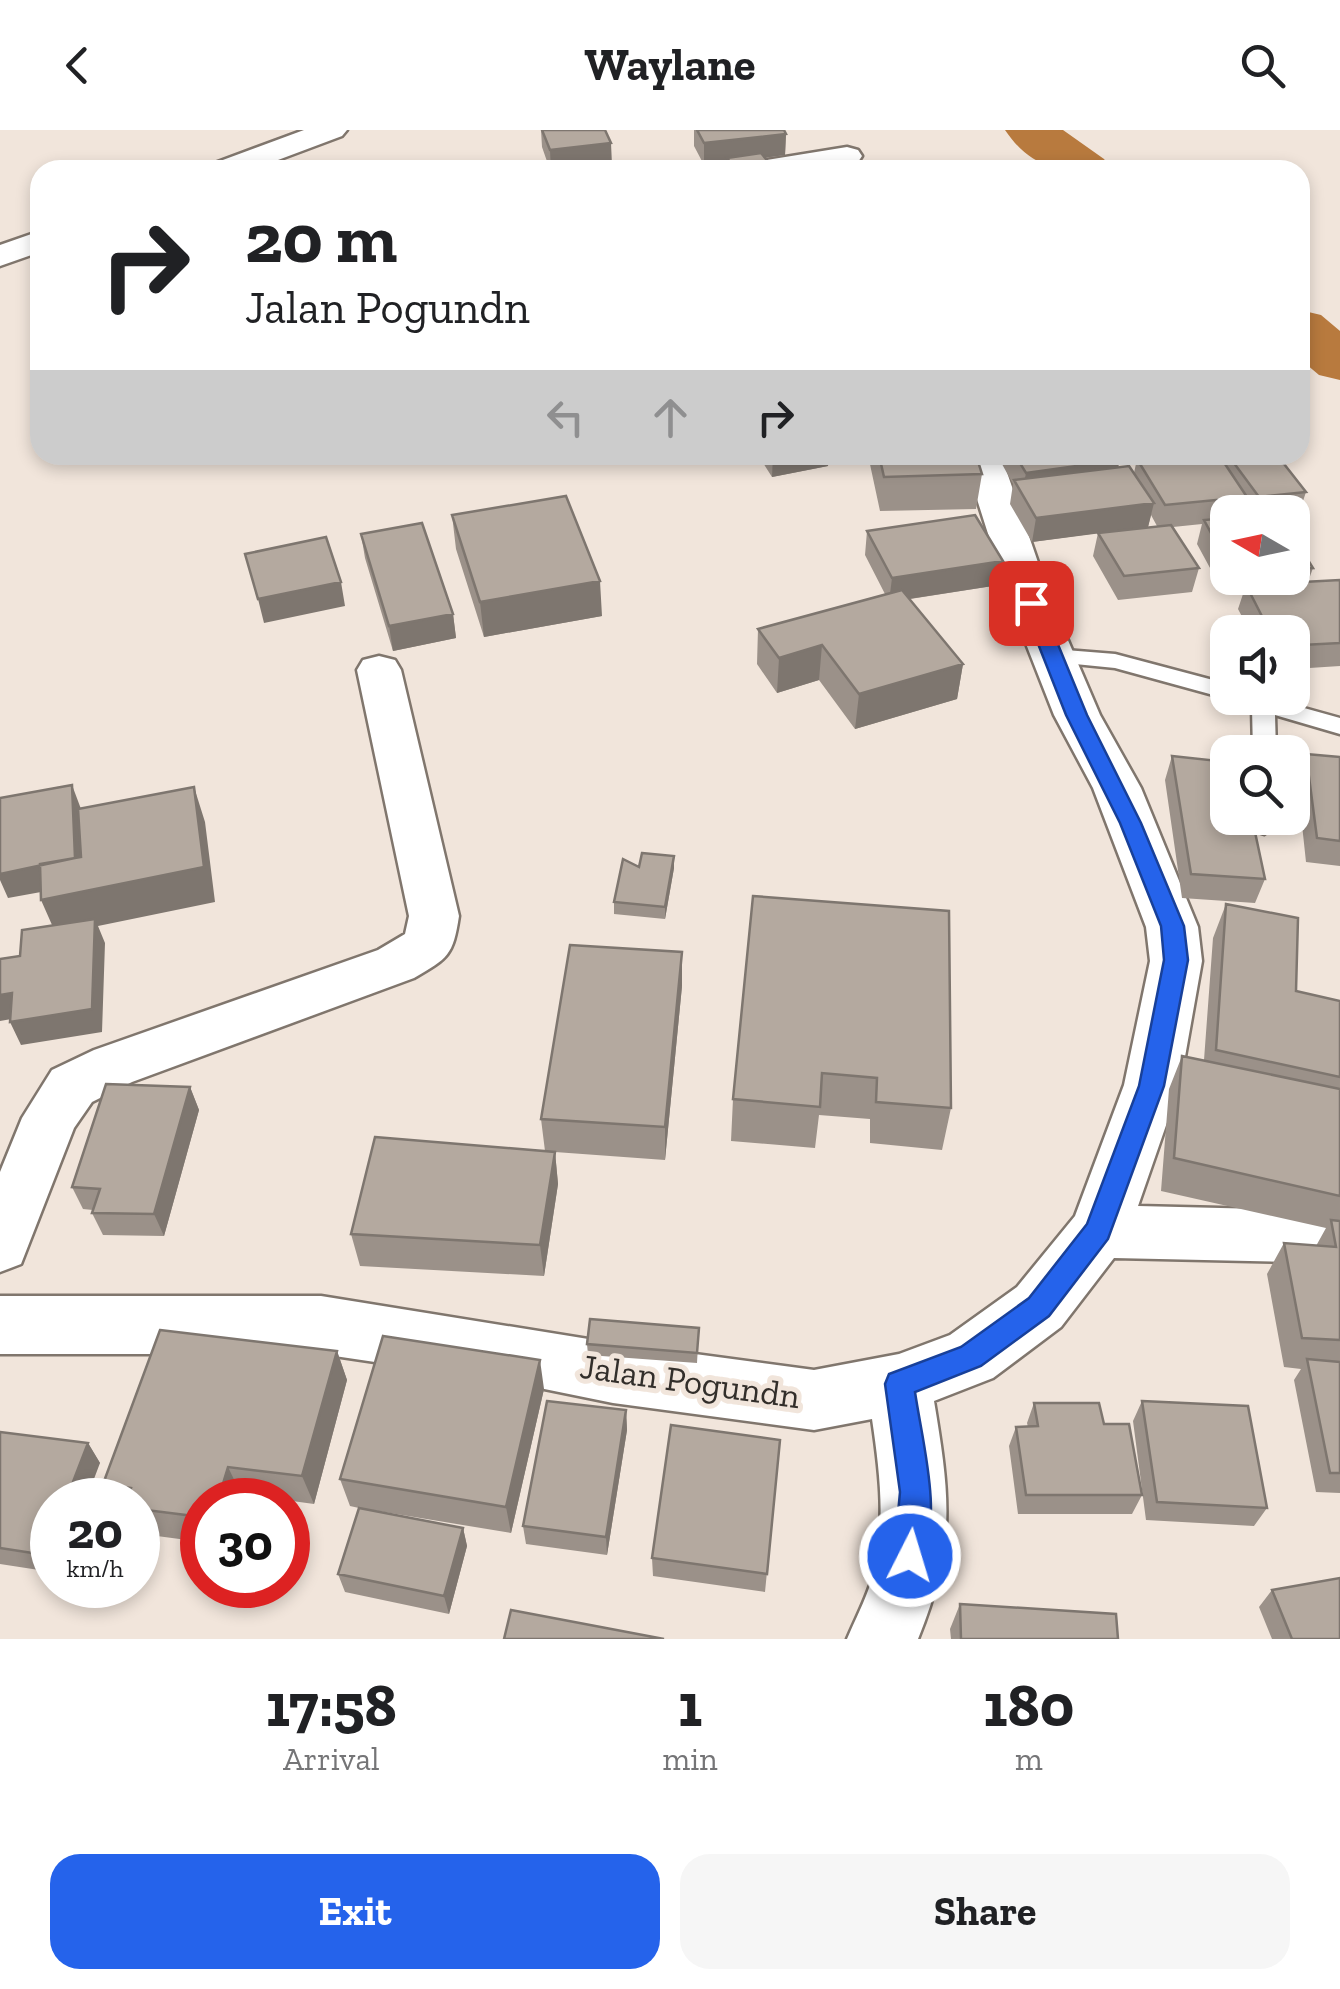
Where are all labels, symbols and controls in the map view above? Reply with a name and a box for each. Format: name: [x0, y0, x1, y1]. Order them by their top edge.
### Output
icon: back: [50, 38, 105, 93]
text: Waylane: [584, 38, 756, 92]
icon: search: [1235, 38, 1290, 93]
text: 20 m: [245, 196, 397, 280]
icon: right: [80, 200, 210, 330]
text: Jalan Pogundn: [245, 281, 530, 335]
icon: left: [538, 390, 593, 445]
icon: ahead: [643, 390, 698, 445]
icon: right: [748, 390, 803, 445]
north arrow: [1210, 495, 1310, 595]
map controls: [1210, 495, 1310, 835]
pin: [989, 561, 1074, 646]
icon: arrive: [1004, 576, 1059, 631]
button: sound: [1210, 615, 1310, 715]
button: search: [1210, 735, 1310, 835]
street label: Jalan Pogundn: [577, 1345, 803, 1417]
speed limit sign: 30: [180, 1478, 310, 1608]
text: 20: [67, 1501, 123, 1561]
position arrow: [858, 1504, 962, 1608]
text: km/h: [66, 1553, 124, 1583]
text: 17:58: [266, 1669, 397, 1741]
text: 1: [678, 1669, 702, 1741]
text: 180: [983, 1669, 1074, 1741]
text: Arrival: [283, 1740, 380, 1778]
text: min: [663, 1740, 718, 1778]
text: m: [1015, 1740, 1043, 1778]
button: Exit: [50, 1854, 660, 1969]
button: Share: [680, 1854, 1290, 1969]

